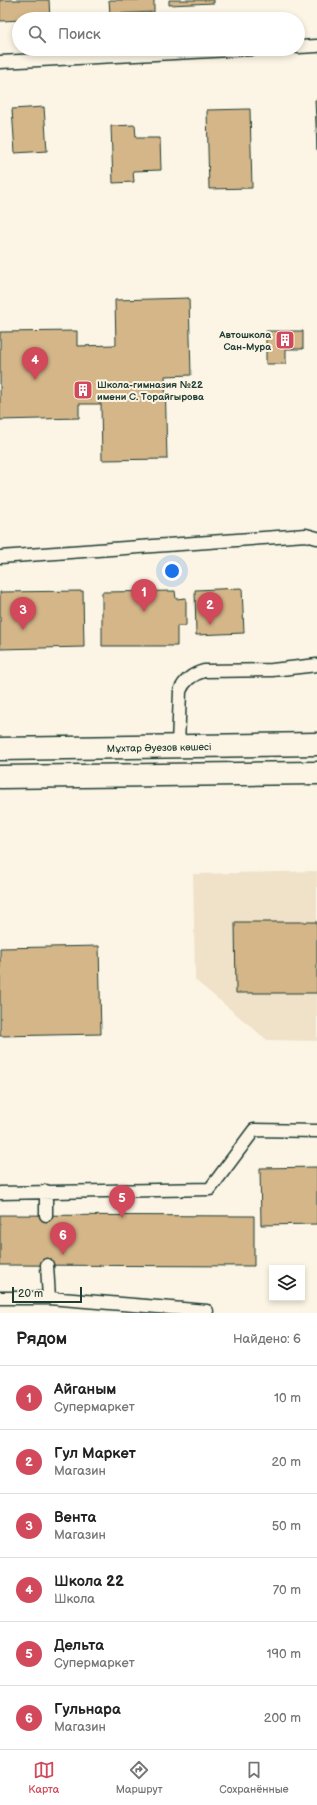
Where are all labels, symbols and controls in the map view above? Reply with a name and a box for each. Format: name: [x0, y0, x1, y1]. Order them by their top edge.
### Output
search box: [12, 12, 305, 56]
icon: search: [26, 23, 48, 45]
text: Поиск: [58, 25, 101, 44]
place label: Автошкола Сан-Мура: [218, 329, 271, 353]
building icon: Автошкола Сан-Мура: [274, 329, 296, 351]
pin: 4: [22, 347, 48, 380]
building icon: Школа-гимназия №22 имени С. Торайгырова: [72, 379, 94, 401]
place label: Школа-гимназия №22 имени С. Торайгырова: [97, 379, 204, 403]
your location: [162, 561, 182, 581]
pin: 1: [131, 579, 157, 612]
pin: 2: [197, 592, 223, 625]
pin: 3: [10, 597, 36, 630]
street label: Мұхтар Әуезов көшесі: [107, 741, 211, 755]
pin: 5: [109, 1185, 135, 1218]
pin: 6: [50, 1222, 76, 1255]
map controls: [269, 1265, 305, 1301]
button: layers: [269, 1265, 305, 1301]
scale bar: [12, 1285, 82, 1304]
text: 20 m: [18, 1287, 43, 1300]
text: Рядом: [16, 1329, 67, 1349]
text: Найдено: 6: [233, 1331, 301, 1347]
text: Айганым: [54, 1380, 116, 1399]
text: 1: [26, 1390, 32, 1406]
text: 10 m: [274, 1390, 301, 1406]
text: Супермаркет: [54, 1399, 135, 1415]
text: Гул Маркет: [54, 1444, 136, 1463]
text: 2: [25, 1454, 33, 1470]
text: 20 m: [271, 1454, 301, 1470]
text: Магазин: [54, 1463, 106, 1479]
text: Вента: [54, 1508, 96, 1527]
text: 3: [25, 1518, 33, 1534]
text: 50 m: [272, 1518, 301, 1534]
text: Магазин: [54, 1527, 106, 1543]
text: Школа 22: [54, 1572, 124, 1591]
text: 4: [25, 1582, 33, 1598]
text: 70 m: [273, 1582, 301, 1598]
text: Школа: [54, 1591, 95, 1607]
text: Дельта: [54, 1636, 104, 1655]
text: 5: [25, 1646, 33, 1662]
text: 190 m: [267, 1646, 301, 1662]
text: Супермаркет: [54, 1655, 135, 1671]
text: Гульнара: [54, 1700, 121, 1719]
text: 6: [25, 1710, 33, 1726]
text: 200 m: [264, 1710, 301, 1726]
text: Магазин: [54, 1719, 106, 1735]
tab: Карта: [28, 1759, 59, 1796]
tab: Маршрут: [116, 1759, 163, 1796]
tab: Сохранённые: [219, 1759, 289, 1796]

